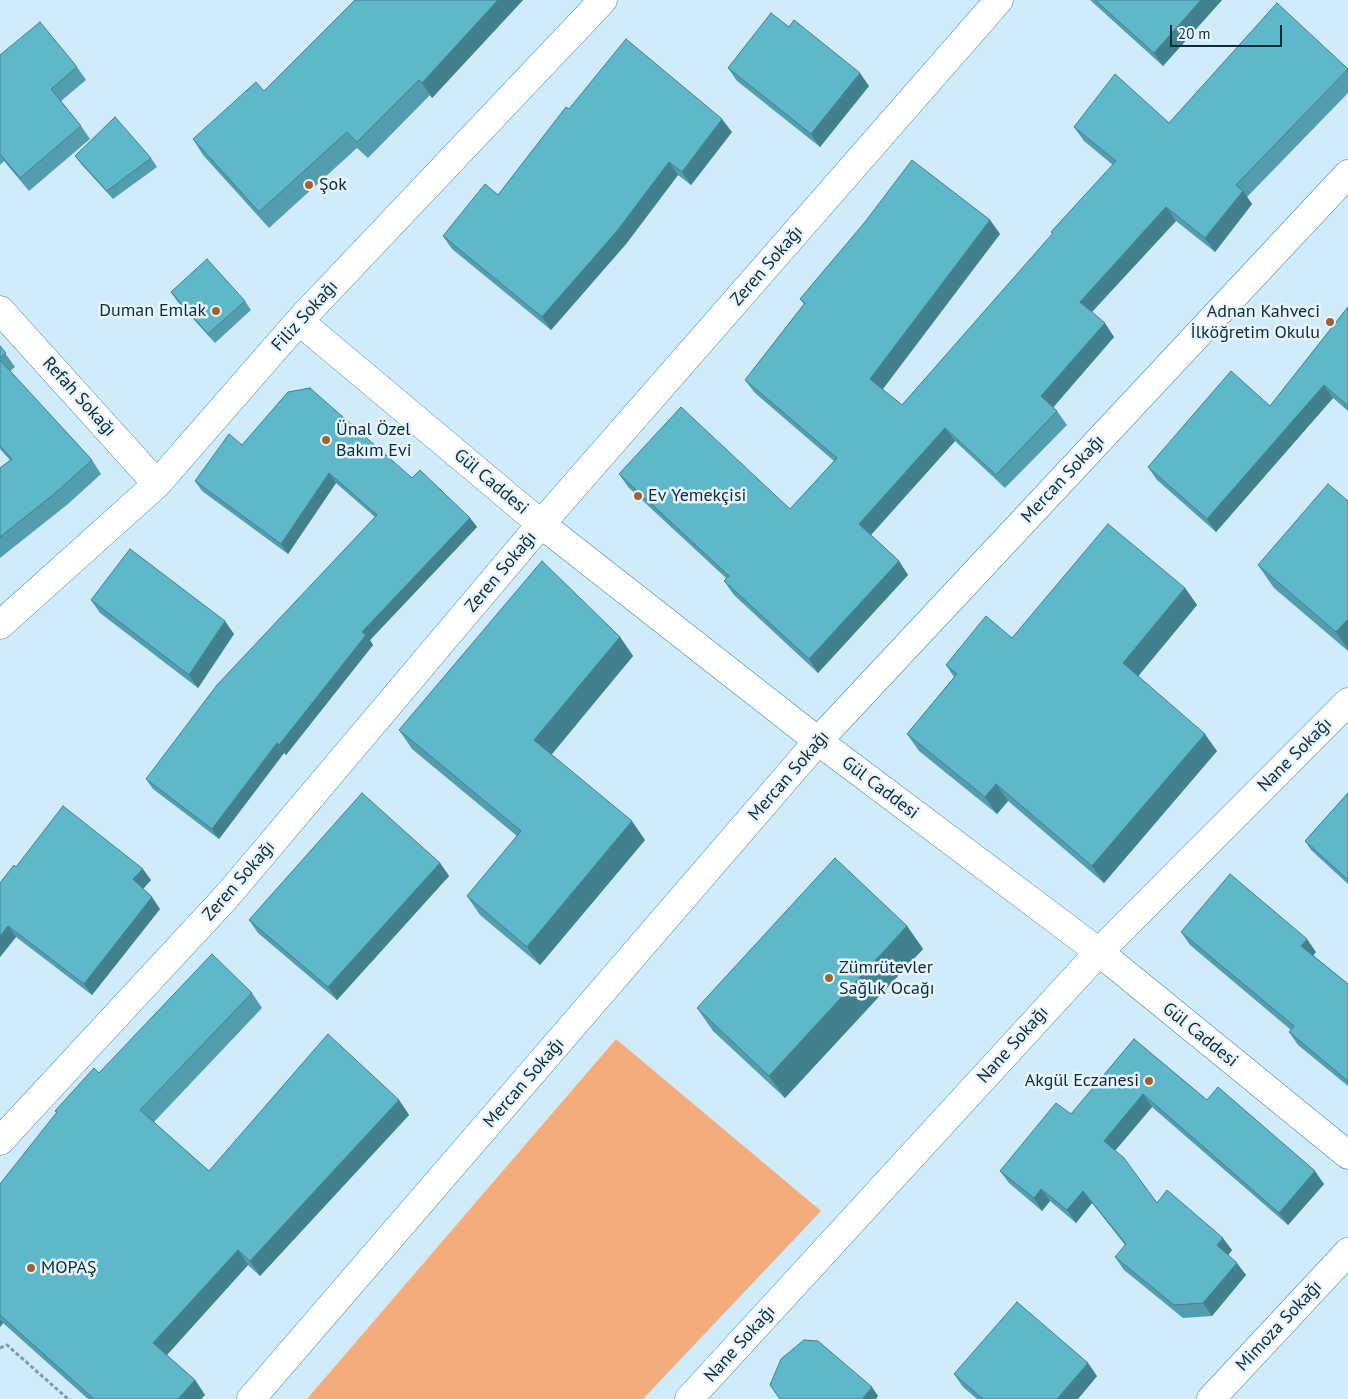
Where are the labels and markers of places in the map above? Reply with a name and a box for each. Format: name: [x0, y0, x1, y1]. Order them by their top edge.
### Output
place label: Şok: [319, 174, 347, 196]
marker: Şok: [303, 179, 315, 191]
place label: Duman Emlak: [99, 300, 206, 322]
place label: Adnan Kahveci İlköğretim Okulu: [1191, 301, 1320, 344]
marker: Duman Emlak: [210, 305, 222, 317]
marker: Adnan Kahveci İlköğretim Okulu: [1324, 316, 1336, 328]
place label: Ünal Özel Bakım Evi: [336, 419, 411, 462]
marker: Ünal Özel Bakım Evi: [320, 434, 332, 446]
place label: Ev Yemekçisi: [648, 485, 746, 507]
marker: Ev Yemekçisi: [632, 490, 644, 502]
place label: Zümrütevler Sağlık Ocağı: [839, 957, 935, 1000]
marker: Zümrütevler Sağlık Ocağı: [823, 972, 835, 984]
place label: Akgül Eczanesi: [1025, 1070, 1139, 1092]
marker: Akgül Eczanesi: [1143, 1075, 1155, 1087]
place label: MOPAŞ: [41, 1257, 97, 1279]
marker: MOPAŞ: [25, 1262, 37, 1274]

